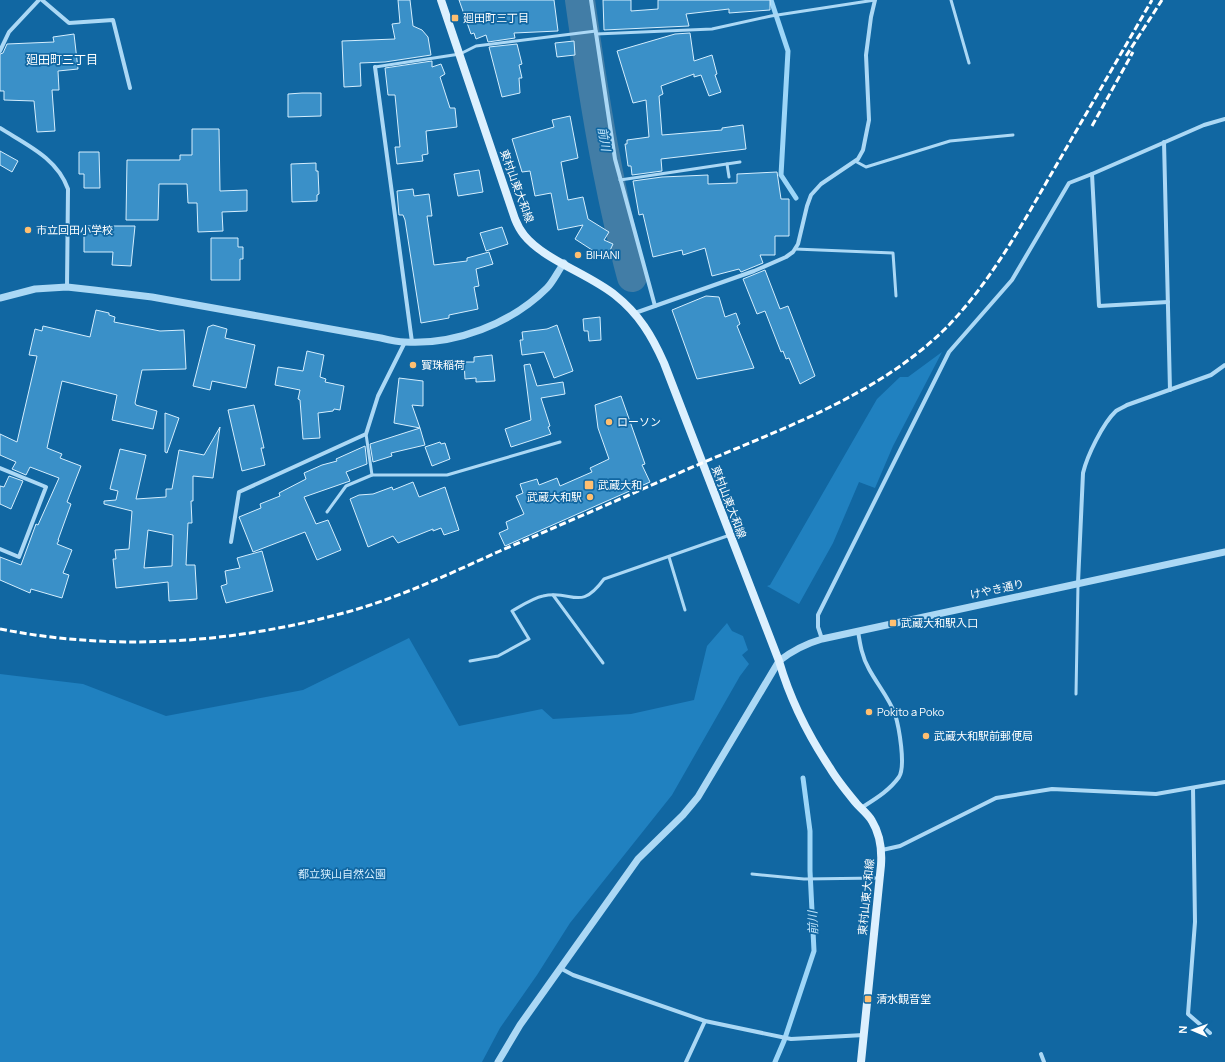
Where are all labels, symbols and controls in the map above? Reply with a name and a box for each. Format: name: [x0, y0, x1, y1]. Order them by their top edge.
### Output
place label: 廻田町三丁目: [463, 10, 529, 25]
marker: 廻田町三丁目: [450, 13, 460, 23]
district label: 廻田町三丁目: [26, 51, 98, 68]
water label: 前川: [594, 126, 615, 154]
street label: 東村山東大和線: [497, 147, 538, 225]
place label: 市立回田小学校: [36, 222, 113, 237]
marker: 市立回田小学校: [23, 225, 33, 235]
place label: BIHANI: [586, 247, 620, 262]
marker: BIHANI: [573, 250, 583, 260]
place label: 寳珠稲荷: [421, 357, 465, 372]
marker: 寳珠稲荷: [408, 360, 418, 370]
place label: ローソン: [617, 414, 661, 429]
marker: ローソン: [604, 417, 614, 427]
street label: 東村山東大和線: [709, 463, 750, 540]
place label: 武蔵大和: [598, 477, 642, 492]
marker: 武蔵大和: [583, 479, 595, 491]
place label: 武蔵大和駅: [527, 489, 582, 504]
marker: 武蔵大和駅: [585, 492, 595, 502]
street label: けやき通り: [968, 575, 1025, 602]
place label: 武蔵大和駅入口: [901, 615, 978, 630]
marker: 武蔵大和駅入口: [888, 618, 898, 628]
place label: Pokito a Poko: [877, 704, 945, 719]
marker: Pokito a Poko: [864, 707, 874, 717]
place label: 武蔵大和駅前郵便局: [934, 728, 1033, 743]
marker: 武蔵大和駅前郵便局: [921, 731, 931, 741]
street label: 東村山東大和線: [854, 858, 877, 936]
park label: 都立狭山自然公園: [298, 866, 386, 881]
water label: 前川: [804, 909, 821, 935]
place label: 清水観音堂: [876, 991, 931, 1006]
marker: 清水観音堂: [863, 994, 873, 1004]
north arrow: [1173, 1010, 1213, 1050]
text: N: [1175, 1025, 1190, 1034]

